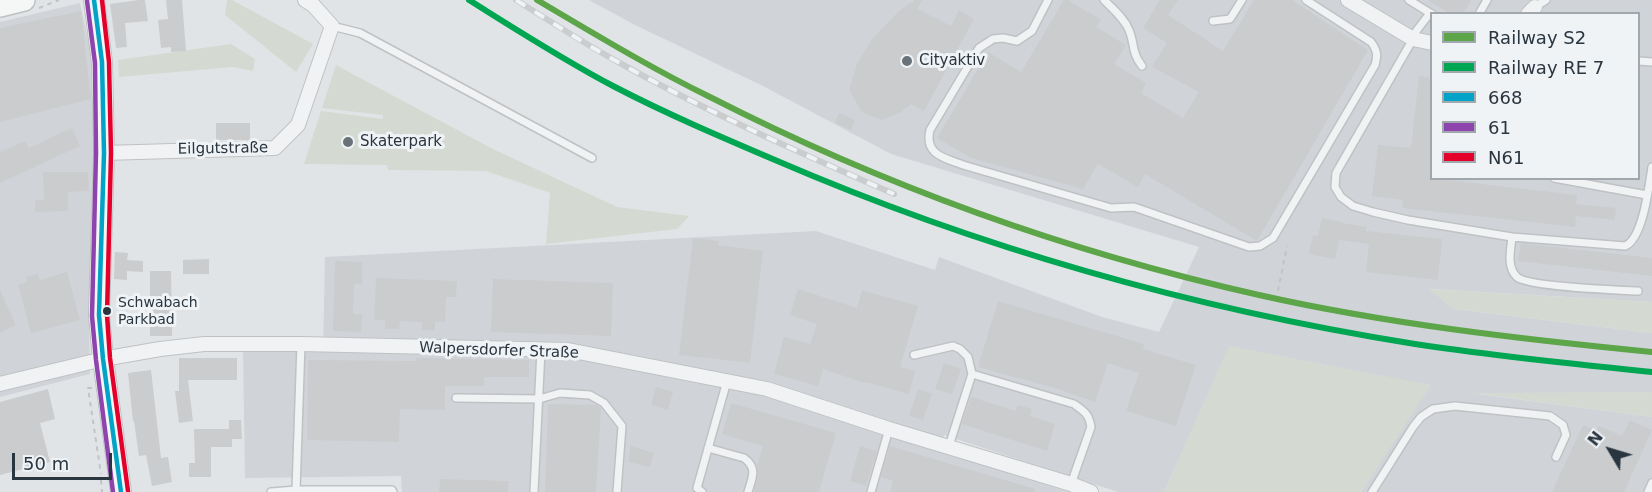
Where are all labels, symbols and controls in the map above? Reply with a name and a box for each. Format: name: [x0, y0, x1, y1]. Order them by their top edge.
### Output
legend: [1430, 12, 1640, 180]
text: Railway S2: [1488, 27, 1586, 48]
place label: Cityaktiv: [919, 52, 985, 70]
marker: Cityaktiv: [900, 54, 914, 68]
text: Railway RE 7: [1488, 57, 1604, 78]
text: 668: [1488, 87, 1522, 108]
text: 61: [1488, 117, 1511, 138]
place label: Skaterpark: [360, 133, 442, 151]
marker: Skaterpark: [341, 135, 355, 149]
street label: Eilgutstraße: [178, 139, 268, 159]
text: N61: [1488, 147, 1524, 168]
place label: Schwabach Parkbad: [118, 295, 198, 328]
marker: Schwabach Parkbad: [101, 305, 113, 317]
street label: Walpersdorfer Straße: [419, 339, 579, 363]
north arrow: [1580, 420, 1640, 480]
text: N: [1584, 427, 1607, 450]
scale bar: [15, 441, 116, 479]
text: 50 m: [23, 453, 69, 474]

